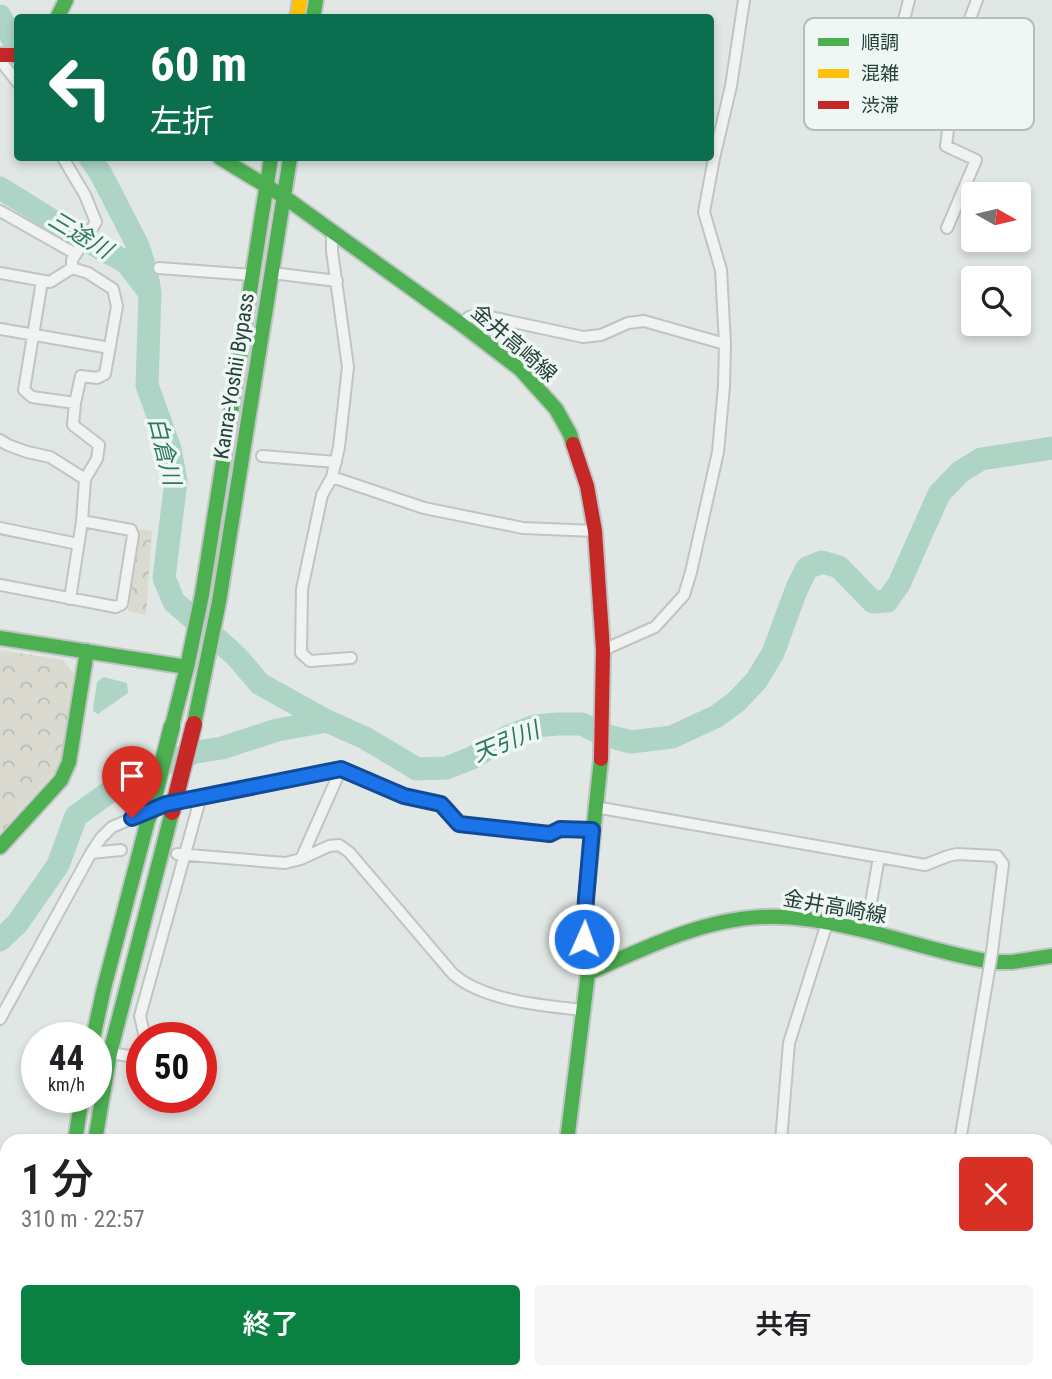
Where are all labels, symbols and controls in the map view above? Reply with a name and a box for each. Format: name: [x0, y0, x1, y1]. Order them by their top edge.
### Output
legend: [804, 18, 1034, 130]
text: 順調: [861, 31, 899, 54]
text: 60 m: [150, 36, 247, 93]
icon: left: [35, 42, 126, 133]
text: 混雑: [861, 62, 899, 85]
text: 渋滞: [861, 94, 899, 117]
text: 左折: [150, 102, 214, 140]
north arrow: [961, 182, 1031, 252]
map controls: [961, 182, 1031, 336]
water label: 三途川: [43, 206, 119, 266]
button: search: [961, 266, 1031, 336]
street label: Kanra-Yoshii Bypass: [209, 291, 259, 461]
street label: 金井高崎線: [467, 300, 561, 386]
water label: 白倉川: [143, 414, 186, 491]
water label: 天引川: [469, 715, 546, 767]
pin: [102, 746, 162, 818]
icon: arrive: [113, 757, 151, 795]
street label: 金井高崎線: [781, 886, 889, 928]
position arrow: [547, 902, 621, 976]
speed limit sign: 50: [126, 1022, 217, 1113]
text: 44: [49, 1038, 84, 1079]
text: km/h: [48, 1074, 85, 1095]
text: 1 分: [21, 1155, 94, 1204]
button: close: [959, 1157, 1033, 1231]
text: 310 m · 22:57: [21, 1206, 145, 1233]
button: 終了: [21, 1285, 520, 1365]
button: 共有: [534, 1285, 1033, 1365]

